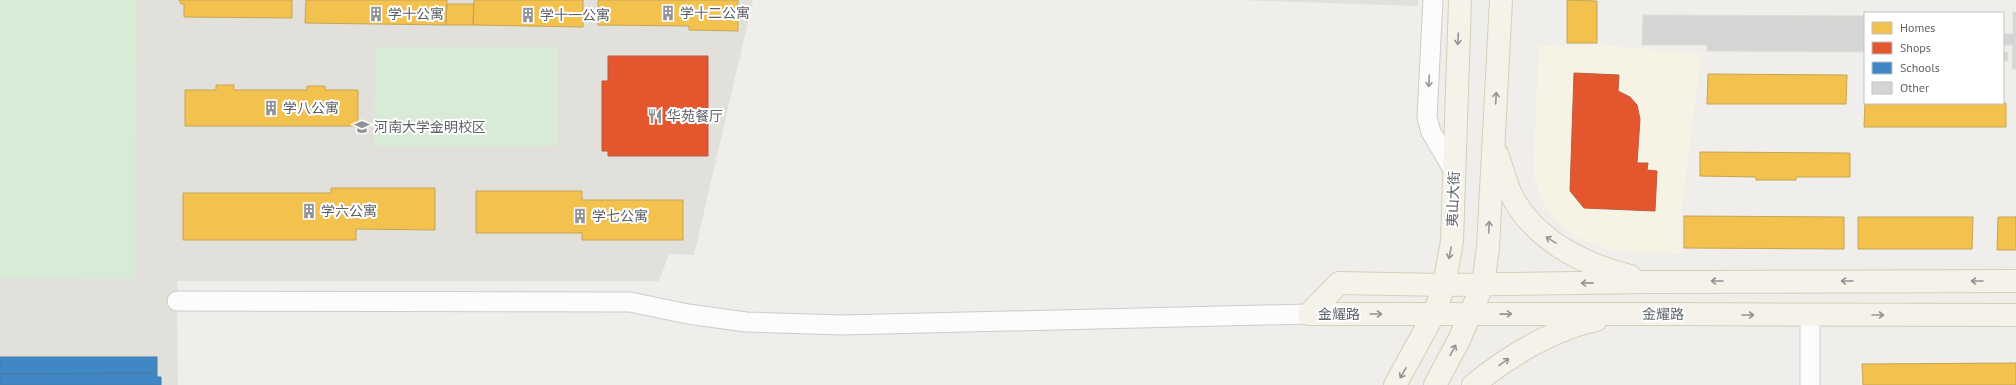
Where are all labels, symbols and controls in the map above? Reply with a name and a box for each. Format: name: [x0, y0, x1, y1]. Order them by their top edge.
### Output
building icon: 学十二公寓: [659, 4, 677, 22]
place label: 学十二公寓: [680, 4, 750, 22]
building icon: 学十公寓: [367, 5, 385, 23]
place label: 学十公寓: [388, 5, 444, 23]
building icon: 学十一公寓: [519, 6, 537, 24]
place label: 学十一公寓: [540, 6, 610, 24]
legend: [1864, 12, 2004, 104]
text: Homes: [1900, 20, 1935, 35]
one-way arrow: [1454, 32, 1462, 45]
text: Shops: [1900, 40, 1931, 55]
text: Schools: [1900, 60, 1940, 75]
one-way arrow: [1425, 74, 1433, 87]
text: Other: [1900, 80, 1929, 95]
one-way arrow: [1492, 91, 1499, 104]
building icon: 学八公寓: [262, 99, 280, 117]
place label: 学八公寓: [283, 99, 339, 117]
restaurant icon: 华苑餐厅: [646, 107, 664, 125]
place label: 华苑餐厅: [667, 107, 723, 125]
school or university icon: 河南大学金明校区: [353, 118, 371, 136]
place label: 河南大学金明校区: [374, 118, 486, 136]
street label: 夷山大街: [1443, 171, 1463, 227]
building icon: 学六公寓: [300, 202, 318, 220]
place label: 学六公寓: [321, 202, 377, 220]
building icon: 学七公寓: [571, 207, 589, 225]
place label: 学七公寓: [592, 207, 648, 225]
one-way arrow: [1485, 221, 1493, 234]
one-way arrow: [1545, 236, 1557, 244]
one-way arrow: [1446, 246, 1454, 259]
one-way arrow: [1711, 277, 1724, 285]
one-way arrow: [1841, 277, 1854, 285]
one-way arrow: [1971, 277, 1984, 285]
one-way arrow: [1581, 279, 1594, 287]
street label: 金耀路: [1318, 305, 1360, 323]
street label: 金耀路: [1642, 305, 1684, 323]
one-way arrow: [1369, 310, 1382, 318]
one-way arrow: [1499, 310, 1512, 318]
one-way arrow: [1741, 311, 1754, 319]
one-way arrow: [1871, 311, 1884, 319]
one-way arrow: [1450, 345, 1457, 357]
one-way arrow: [1499, 358, 1510, 366]
one-way arrow: [1398, 366, 1406, 378]

